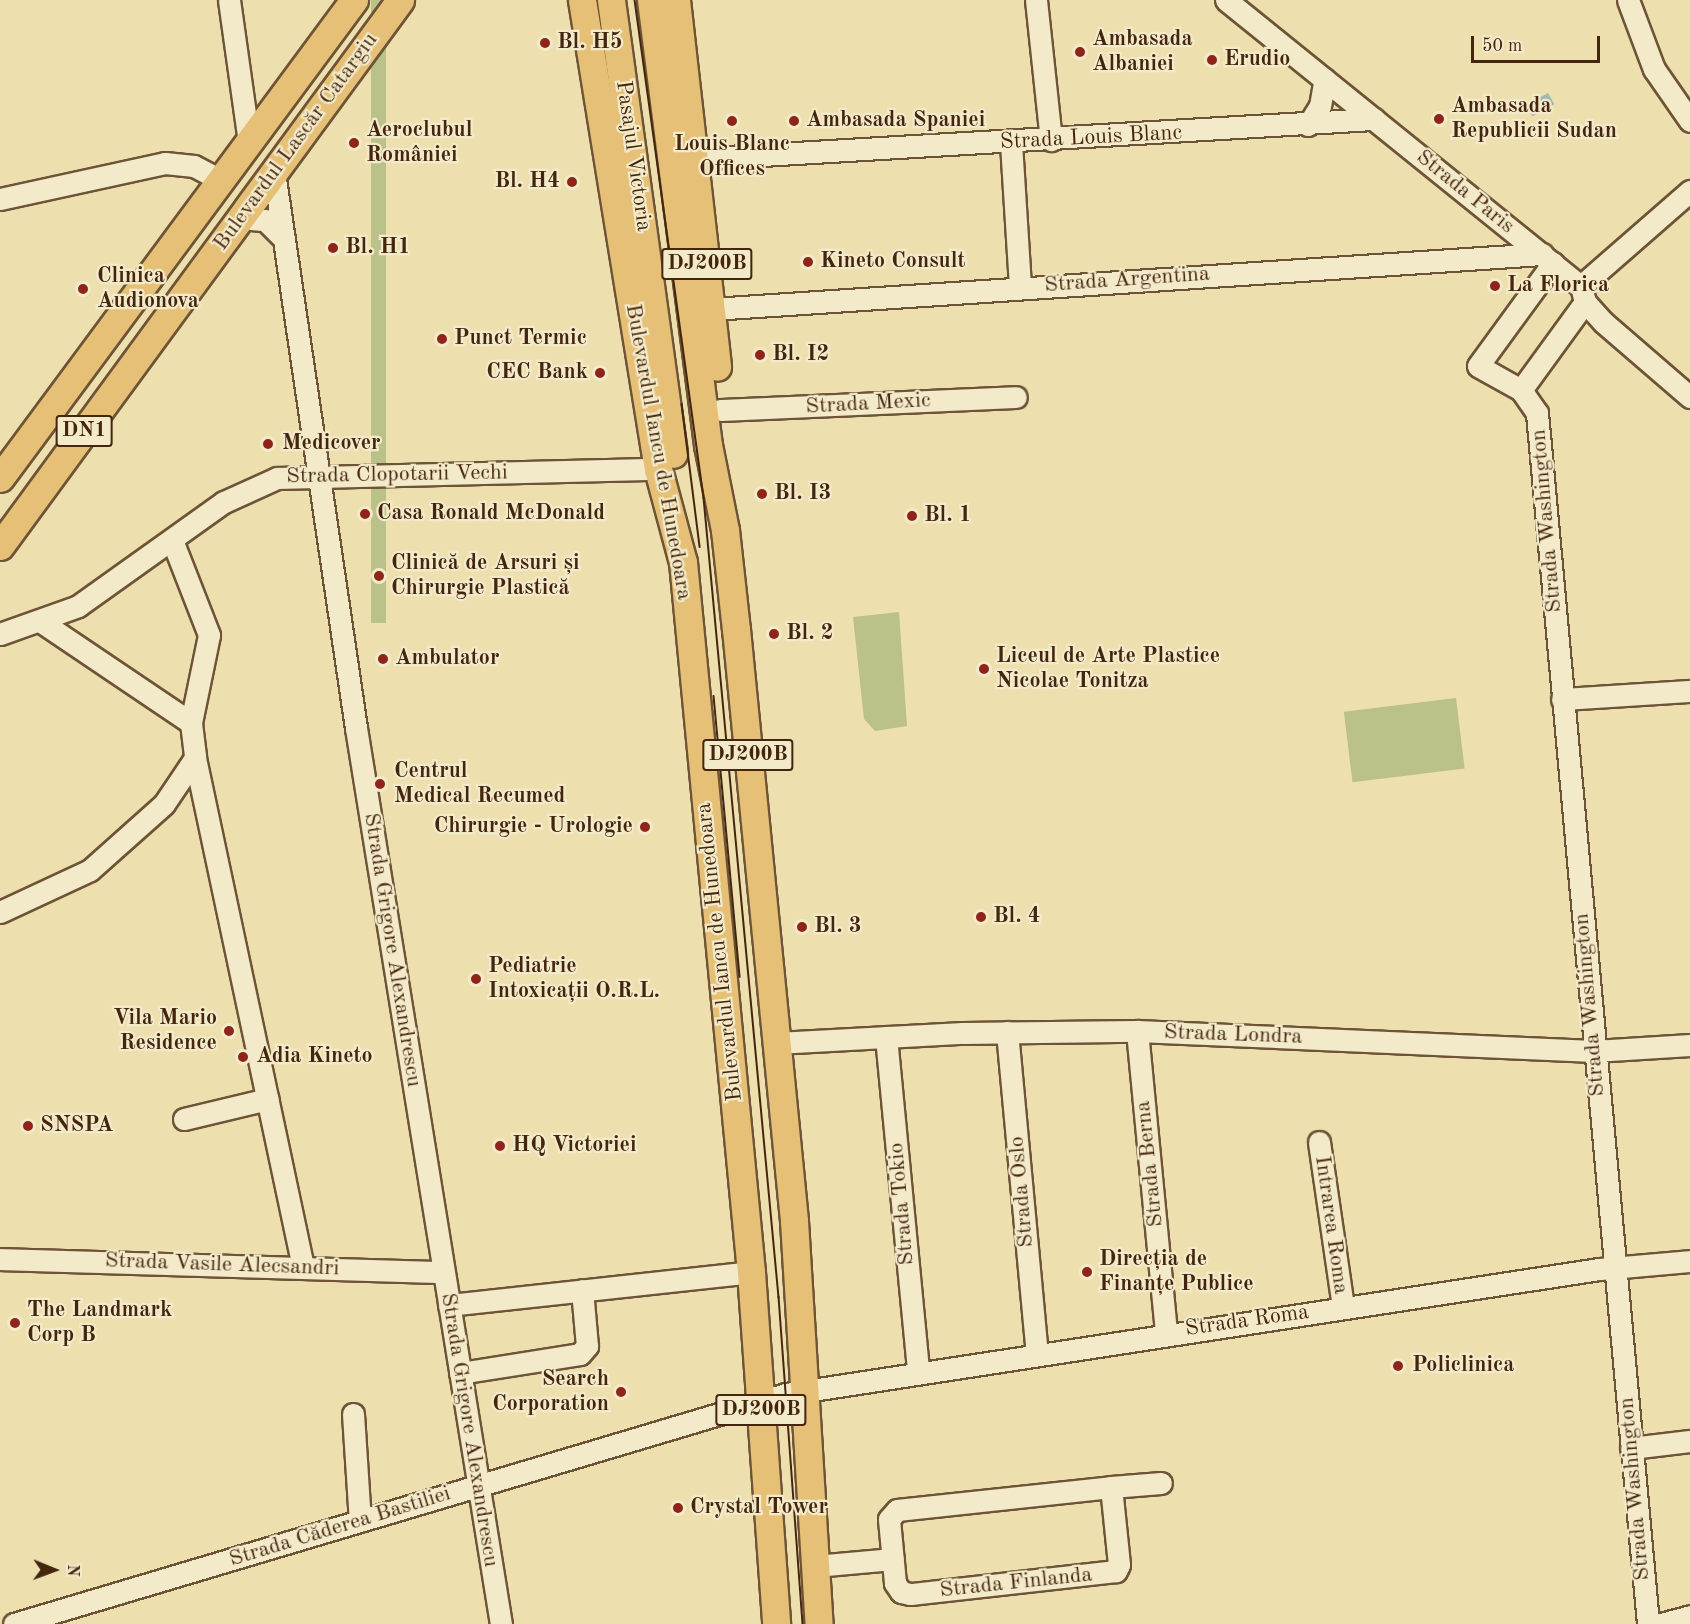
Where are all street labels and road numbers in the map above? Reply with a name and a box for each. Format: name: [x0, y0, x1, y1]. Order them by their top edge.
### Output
street label: Bulevardul Lascăr Catargiu: [208, 28, 384, 256]
street label: Pasajul Victoria: [609, 79, 657, 233]
street label: Strada Louis Blanc: [999, 120, 1183, 156]
street label: Strada Paris: [1410, 144, 1520, 240]
road number: DJ200B: [660, 246, 754, 282]
street label: Strada Argentina: [1043, 261, 1211, 299]
street label: Bulevardul Iancu de Hunedoara: [619, 302, 697, 602]
street label: Strada Mexic: [805, 388, 931, 420]
road number: DN1: [56, 413, 112, 449]
street label: Strada Washington: [1526, 428, 1568, 614]
street label: Strada Clopotarii Vechi: [286, 460, 508, 490]
road number: DJ200B: [702, 737, 795, 773]
street label: Bulevardul Iancu de Hunedoara: [691, 801, 749, 1103]
street label: Strada Grigore Alexandrescu: [357, 811, 427, 1089]
street label: Strada Washington: [1569, 912, 1611, 1098]
street label: Strada Londra: [1163, 1019, 1303, 1051]
street label: Strada Berna: [1130, 1100, 1170, 1228]
street label: Strada Oslo: [1004, 1135, 1040, 1249]
street label: Strada Tokio: [883, 1142, 921, 1266]
street label: Intrarea Roma: [1308, 1154, 1354, 1296]
street label: Strada Vasile Alecsandri: [104, 1248, 340, 1282]
street label: Strada Grigore Alexandrescu: [434, 1291, 504, 1569]
street label: Strada Roma: [1183, 1299, 1311, 1343]
road number: DJ200B: [714, 1392, 807, 1428]
street label: Strada Washington: [1614, 1396, 1656, 1582]
street label: Strada Căderea Bastiliei: [226, 1481, 454, 1573]
street label: Strada Finlanda: [938, 1562, 1094, 1604]

